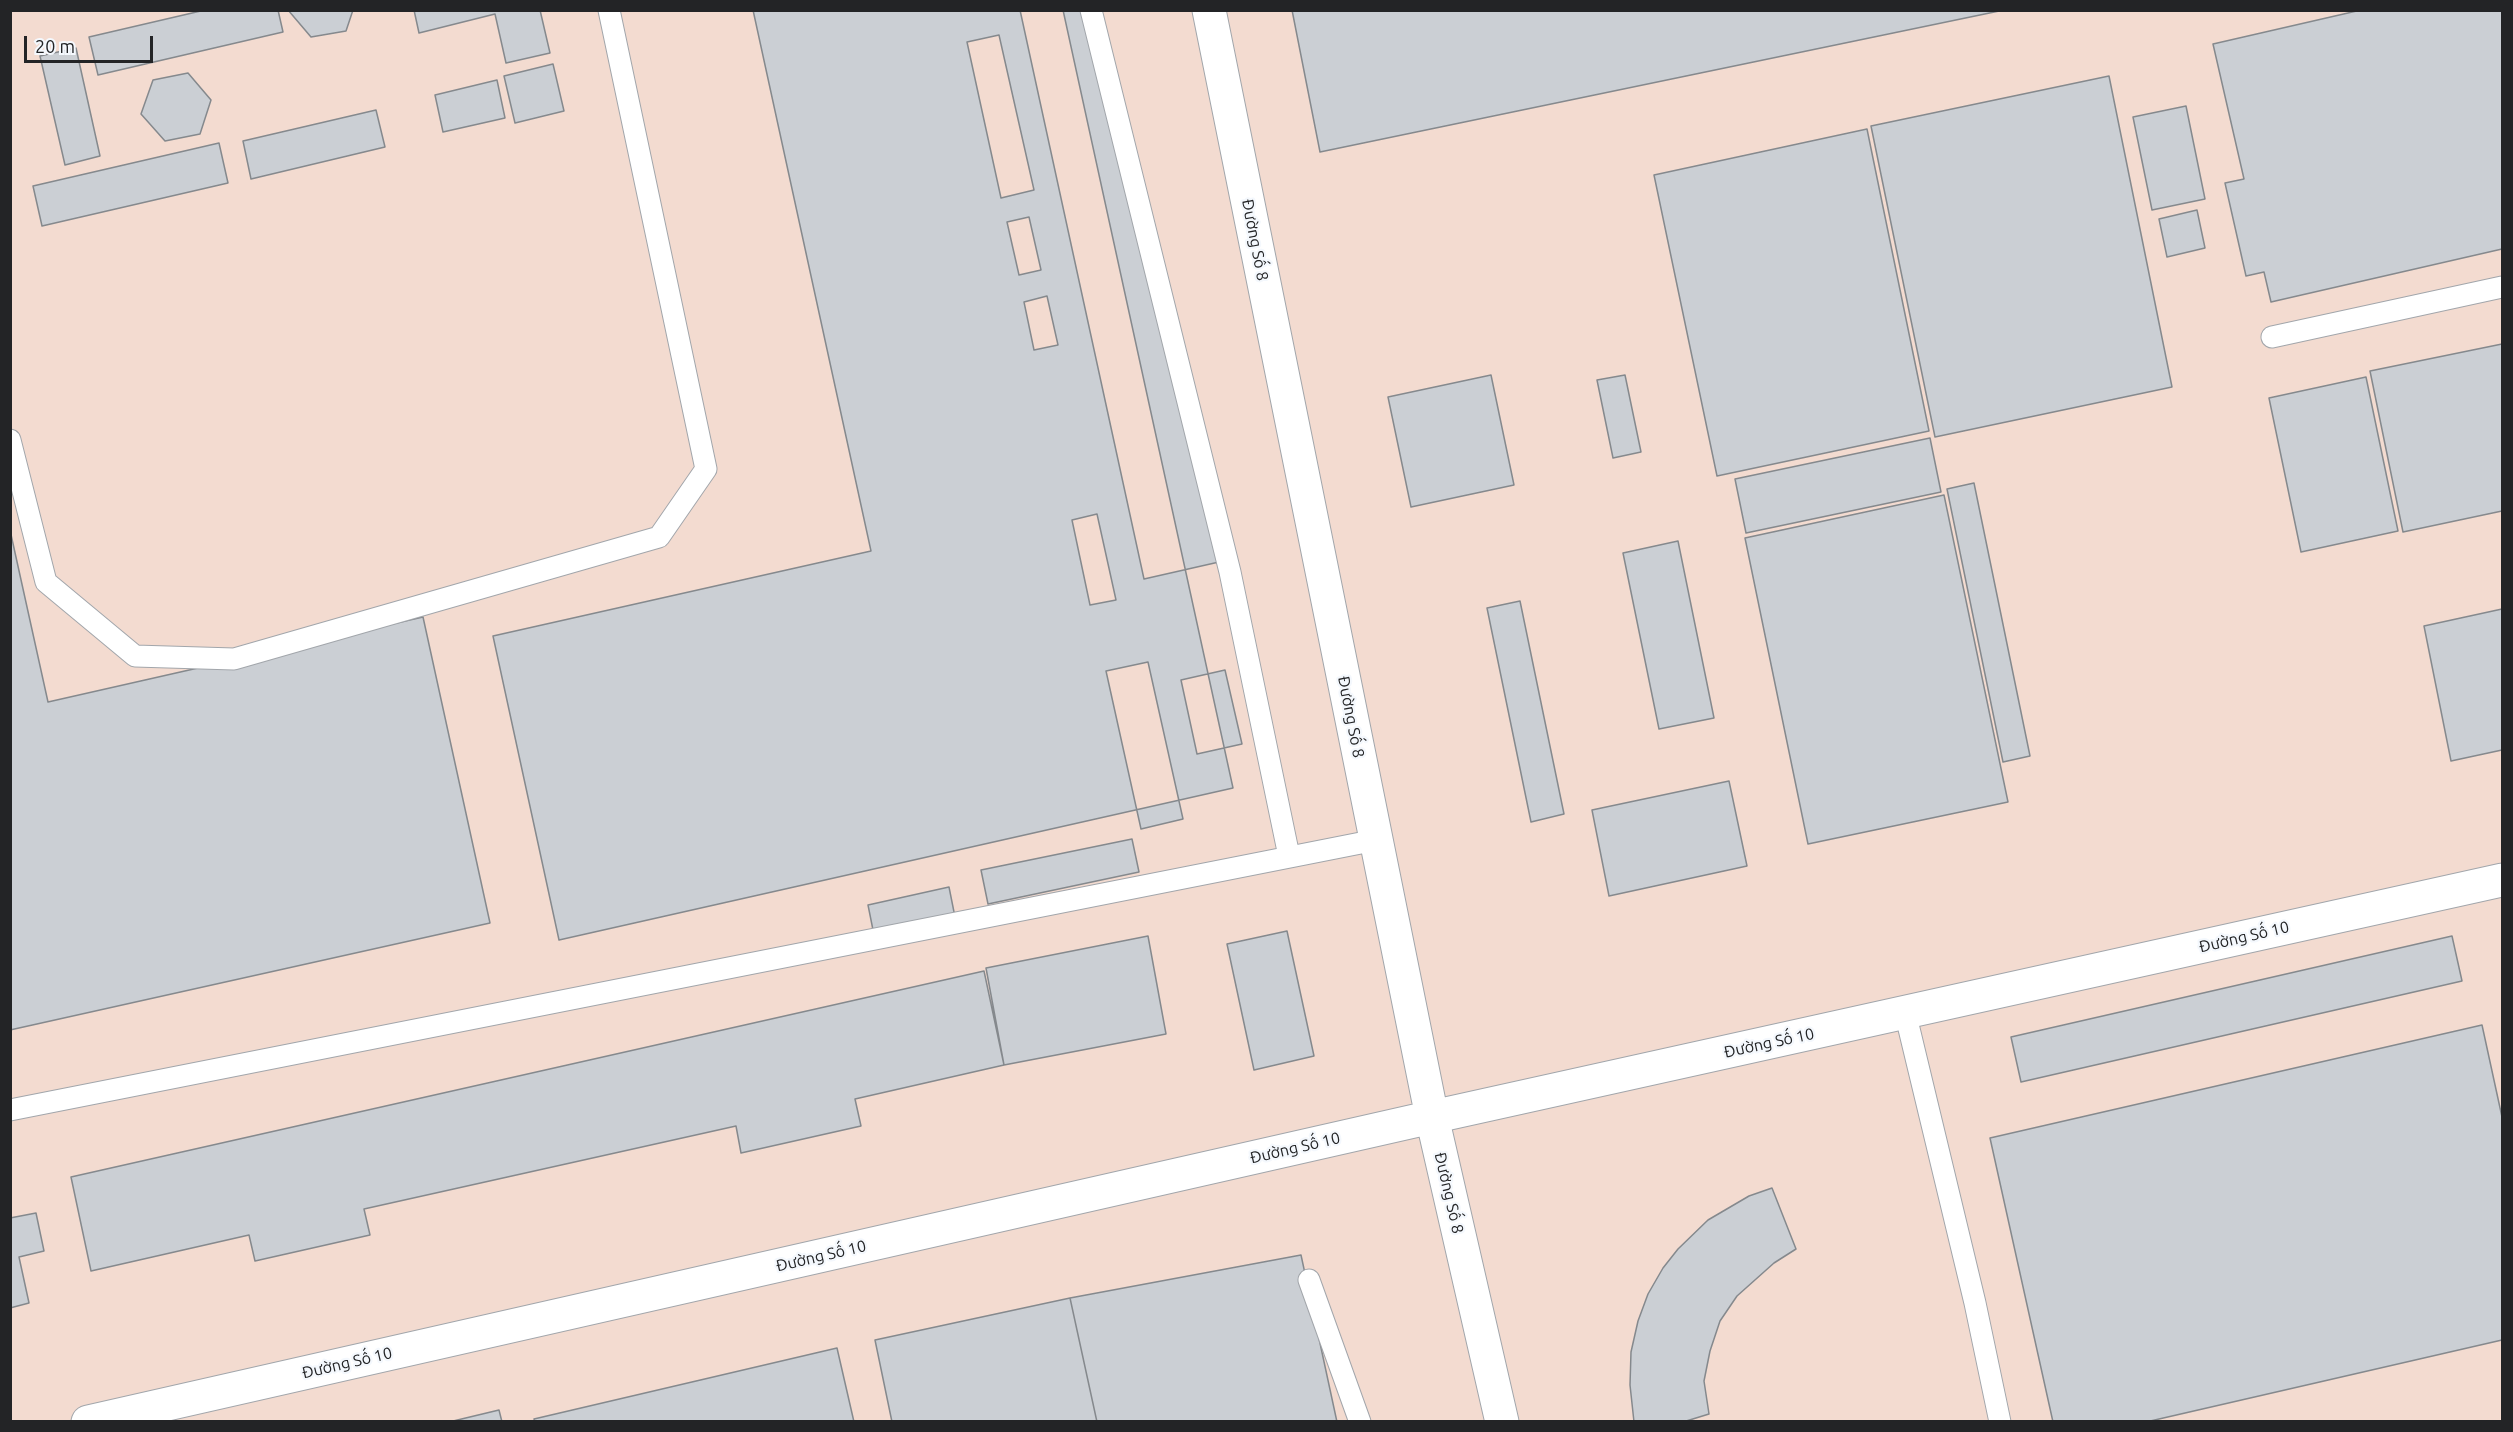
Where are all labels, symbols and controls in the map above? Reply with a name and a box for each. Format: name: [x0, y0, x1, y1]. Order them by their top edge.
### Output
scale bar: [27, 24, 156, 62]
text: 20 m: [35, 36, 75, 56]
street label: Đường Số 8: [1238, 198, 1272, 282]
street label: Đường Số 8: [1334, 675, 1368, 759]
street label: Đường Số 10: [2197, 917, 2291, 957]
street label: Đường Số 10: [1722, 1024, 1816, 1062]
street label: Đường Số 10: [1248, 1128, 1342, 1168]
street label: Đường Số 8: [1430, 1151, 1468, 1235]
street label: Đường Số 10: [774, 1236, 868, 1276]
street label: Đường Số 10: [300, 1343, 394, 1383]

